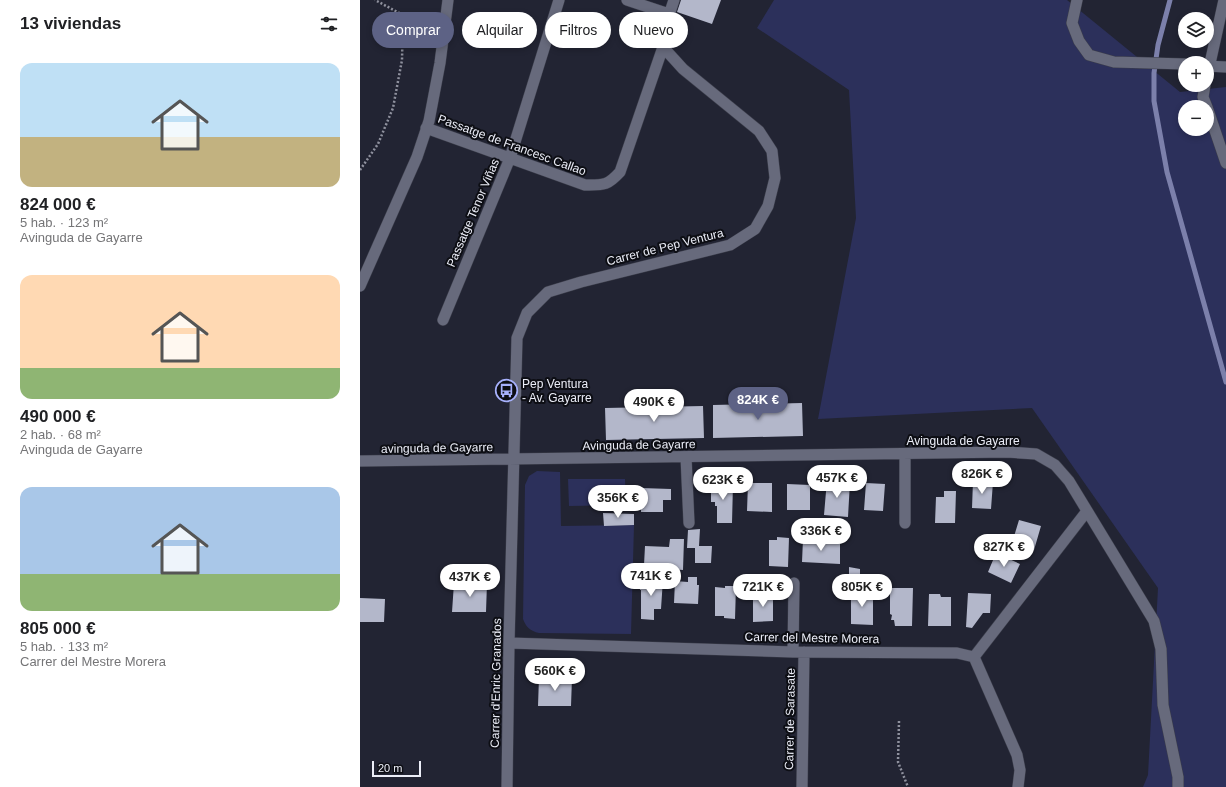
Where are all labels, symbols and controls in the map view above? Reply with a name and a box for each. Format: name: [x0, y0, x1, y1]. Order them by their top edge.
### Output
chip: Comprar: [372, 12, 454, 48]
chip: Alquilar: [462, 12, 537, 48]
chip: Filtros: [545, 12, 611, 48]
chip: Nuevo: [619, 12, 688, 48]
map controls: [1178, 12, 1214, 136]
button: layers: [1178, 12, 1214, 48]
icon: filters: [318, 13, 340, 35]
text: 13 viviendas: [20, 14, 121, 33]
button: +: [1178, 56, 1214, 92]
icon: home: [144, 89, 216, 161]
button: −: [1178, 100, 1214, 136]
street label: Passatge de Francesc Callao: [436, 112, 588, 178]
street label: Passatge Tenor Viñas: [444, 157, 502, 269]
text: 824 000 €: [20, 195, 96, 214]
text: 5 hab. · 123 m²: [20, 215, 108, 230]
street label: Carrer de Pep Ventura: [605, 226, 725, 268]
text: Avinguda de Gayarre: [20, 230, 143, 245]
icon: home: [144, 301, 216, 373]
place label: Pep Ventura - Av. Gayarre: [522, 377, 592, 405]
bus stop icon: Pep Ventura - Av. Gayarre: [493, 378, 519, 404]
pin: 824K €: [725, 387, 791, 421]
pin: 490K €: [621, 389, 687, 423]
text: 824K €: [737, 392, 779, 407]
text: 490K €: [633, 394, 675, 409]
text: 490 000 €: [20, 407, 96, 426]
text: 2 hab. · 68 m²: [20, 427, 101, 442]
street label: Avinguda de Gayarre: [906, 434, 1020, 448]
street label: Avinguda de Gayarre: [582, 437, 696, 453]
street label: avinguda de Gayarre: [381, 440, 493, 456]
text: Avinguda de Gayarre: [20, 442, 143, 457]
pin: 826K €: [949, 461, 1015, 495]
pin: 457K €: [804, 465, 870, 499]
text: 826K €: [961, 466, 1003, 481]
pin: 623K €: [690, 467, 756, 501]
text: 457K €: [816, 470, 858, 485]
text: 623K €: [702, 472, 744, 487]
pin: 356K €: [585, 485, 651, 519]
text: 356K €: [597, 490, 639, 505]
icon: home: [144, 513, 216, 585]
pin: 336K €: [788, 518, 854, 552]
text: 336K €: [800, 523, 842, 538]
pin: 827K €: [971, 534, 1037, 568]
text: 827K €: [983, 539, 1025, 554]
pin: 741K €: [618, 563, 684, 597]
pin: 437K €: [437, 564, 503, 598]
text: 741K €: [630, 568, 672, 583]
text: 437K €: [449, 569, 491, 584]
pin: 721K €: [730, 574, 796, 608]
pin: 805K €: [829, 574, 895, 608]
text: 721K €: [742, 579, 784, 594]
text: 805K €: [841, 579, 883, 594]
street label: Carrer d'Enric Granados: [488, 618, 504, 748]
text: 805 000 €: [20, 619, 96, 638]
street label: Carrer del Mestre Morera: [745, 630, 880, 646]
text: 5 hab. · 133 m²: [20, 639, 108, 654]
text: Carrer del Mestre Morera: [20, 654, 166, 669]
pin: 560K €: [522, 658, 588, 692]
text: 560K €: [534, 663, 576, 678]
street label: Carrer de Sarasate: [782, 668, 798, 770]
scale bar: [372, 759, 421, 778]
text: 20 m: [378, 762, 402, 774]

